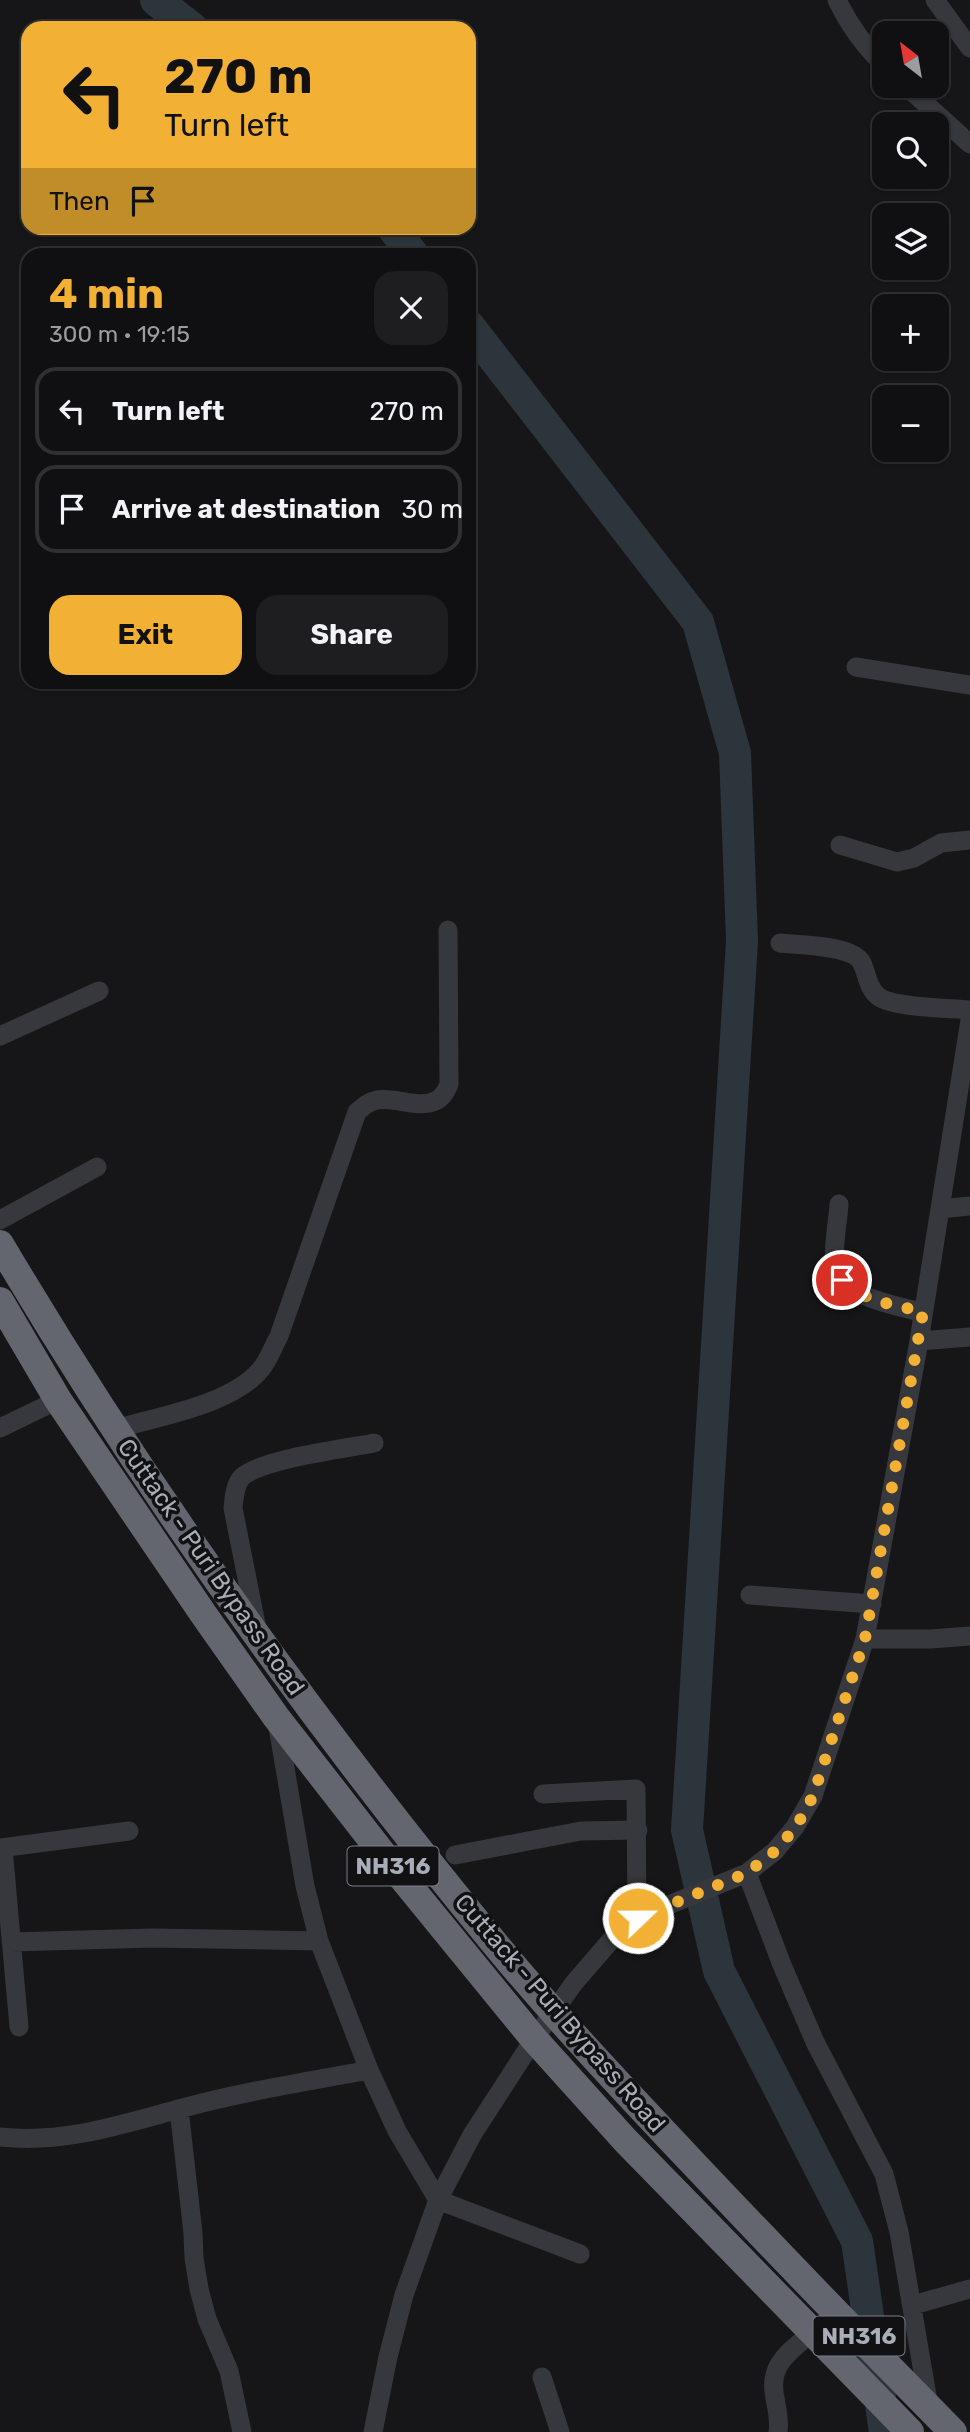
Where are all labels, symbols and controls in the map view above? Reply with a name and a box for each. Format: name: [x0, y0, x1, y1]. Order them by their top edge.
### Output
north arrow: [872, 21, 948, 98]
map controls: [872, 21, 949, 462]
text: 270 m: [164, 47, 313, 105]
icon: left: [49, 49, 140, 140]
text: Turn left: [164, 106, 289, 144]
button: search: [872, 112, 949, 189]
icon: arrive: [124, 182, 162, 220]
text: Then: [49, 186, 110, 217]
button: layers: [872, 203, 949, 280]
text: 4 min: [49, 269, 164, 319]
button: close: [374, 271, 448, 345]
button: +: [872, 294, 949, 371]
text: 300 m · 19:15: [49, 320, 190, 348]
button: −: [872, 385, 949, 462]
icon: left: [53, 392, 91, 430]
text: Turn left: [112, 396, 224, 427]
text: 270 m: [369, 396, 444, 427]
icon: arrive: [53, 490, 91, 528]
text: Arrive at destination: [112, 494, 380, 525]
text: 30 m: [401, 494, 463, 525]
button: Exit: [49, 595, 242, 675]
button: Share: [256, 595, 448, 675]
pin: [812, 1250, 872, 1310]
icon: arrive: [823, 1261, 861, 1299]
street label: Cuttack - Puri Bypass Road: [112, 1434, 310, 1700]
road number: NH316: [348, 1846, 438, 1885]
position arrow: [601, 1881, 675, 1955]
street label: Cuttack - Puri Bypass Road: [449, 1888, 671, 2138]
road number: NH316: [814, 2316, 904, 2356]

